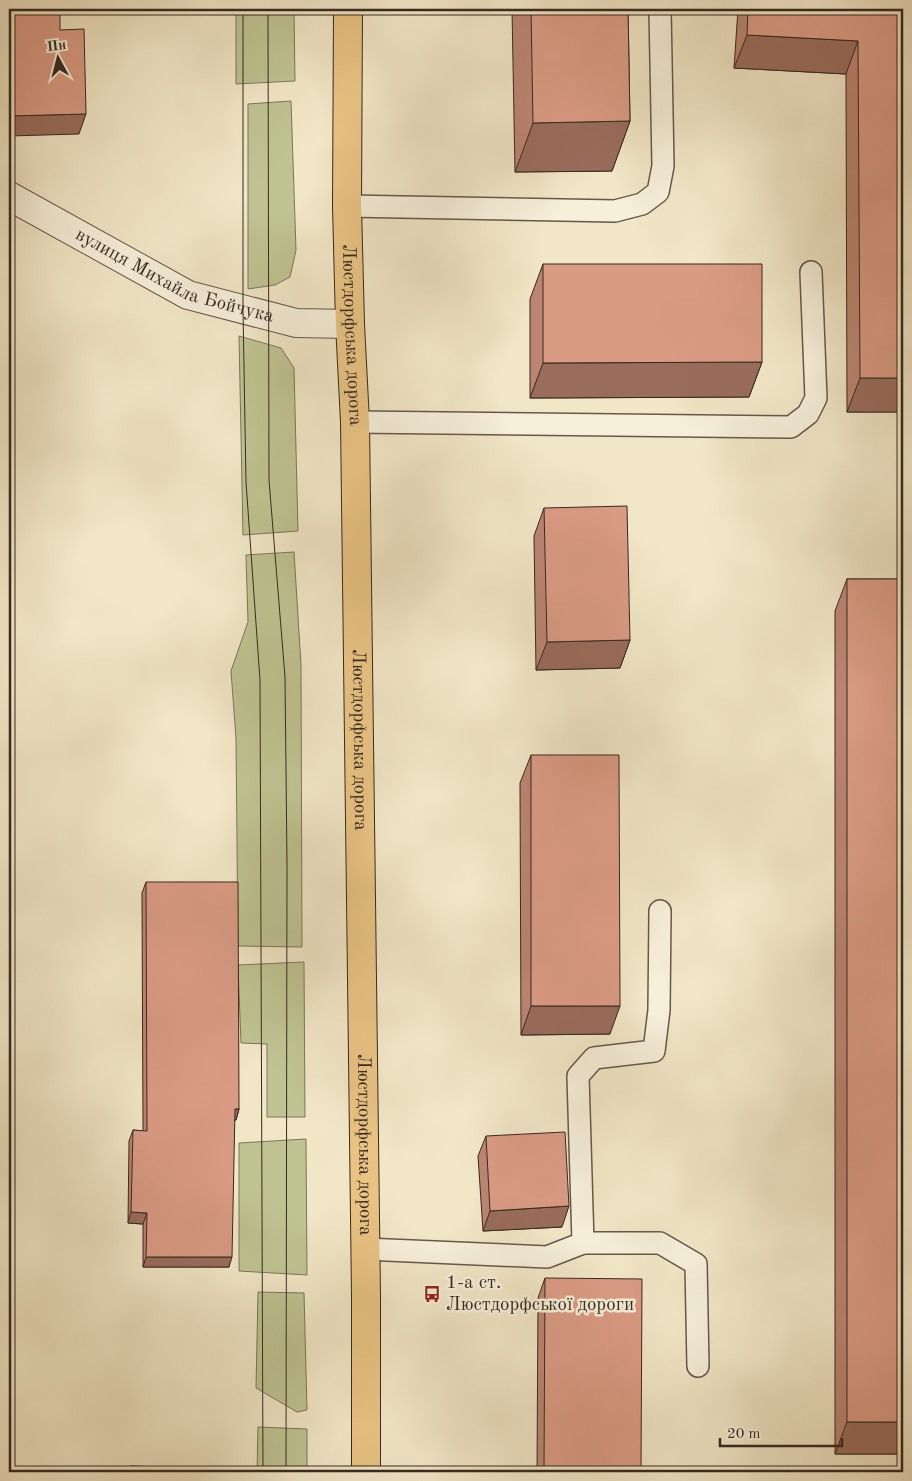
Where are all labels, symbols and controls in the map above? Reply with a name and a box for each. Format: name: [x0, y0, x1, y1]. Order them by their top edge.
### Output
north arrow: [32, 32, 82, 82]
text: Пн: [46, 38, 67, 54]
street label: вулиця Михайла Бойчука: [72, 225, 276, 326]
street label: Люстдорфська дорога: [338, 244, 365, 427]
street label: Люстдорфська дорога: [348, 649, 370, 831]
street label: Люстдорфська дорога: [353, 1054, 375, 1236]
place label: 1-а ст. Люстдорфської дороги: [446, 1274, 634, 1315]
bus stop icon: 1-а ст. Люстдорфської дороги: [422, 1284, 442, 1304]
scale bar: [720, 1416, 842, 1448]
text: 20 m: [727, 1427, 761, 1442]

